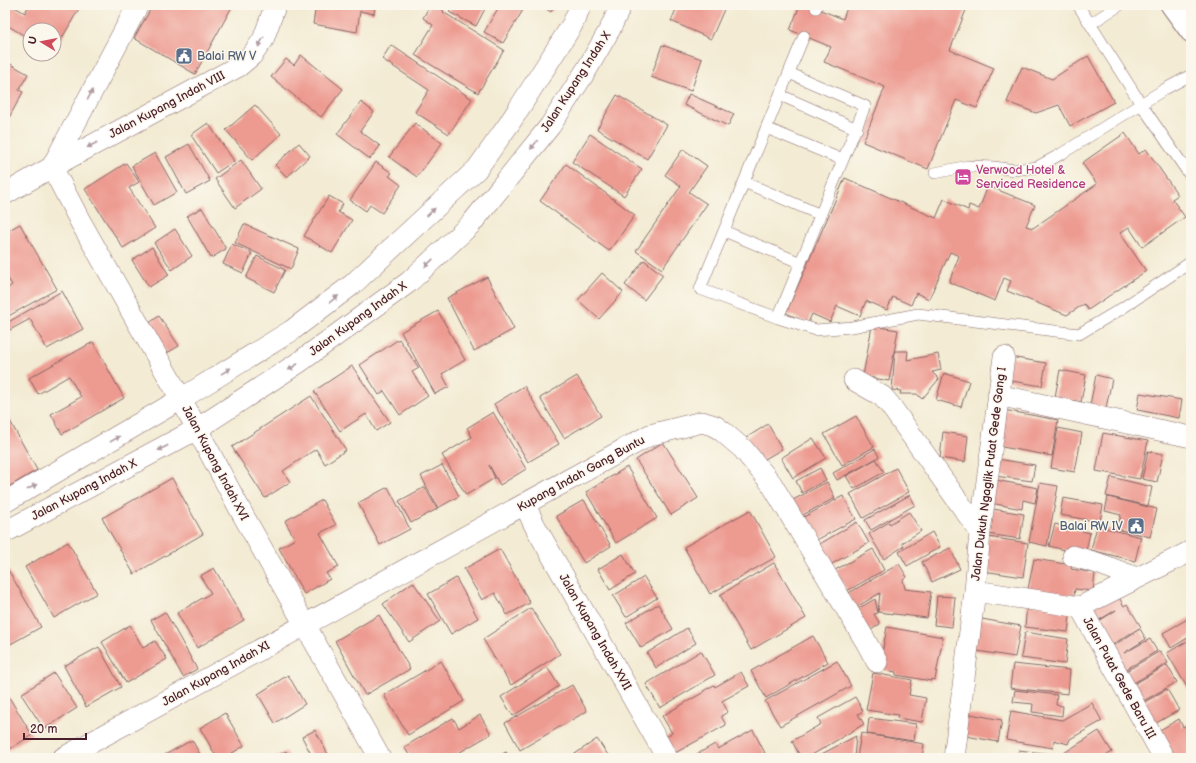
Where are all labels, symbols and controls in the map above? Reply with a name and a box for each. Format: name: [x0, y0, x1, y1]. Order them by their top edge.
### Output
north arrow: [22, 22, 62, 62]
street label: Jalan Kupang Indah X: [538, 29, 614, 135]
text: U: [26, 35, 40, 45]
one-way arrow: [258, 36, 265, 48]
public building icon: Balai RW V: [174, 46, 194, 66]
place label: Balai RW V: [197, 49, 257, 64]
street label: Jalan Kupang Indah VIII: [106, 68, 228, 142]
one-way arrow: [87, 89, 93, 101]
one-way arrow: [530, 139, 539, 150]
one-way arrow: [87, 142, 98, 148]
place label: Verwood Hotel & Serviced Residence: [976, 163, 1086, 192]
hotel icon: Verwood Hotel & Serviced Residence: [953, 167, 973, 187]
one-way arrow: [426, 208, 436, 217]
one-way arrow: [424, 258, 435, 267]
street label: Jalan Kupang Indah X: [306, 278, 410, 360]
one-way arrow: [328, 295, 339, 303]
one-way arrow: [287, 363, 299, 370]
street label: Jalan Dukuh Ngaglik Putat Gede Gang I: [968, 366, 1010, 582]
one-way arrow: [220, 368, 232, 375]
street label: Jalan Kupang Indah XVI: [178, 403, 252, 523]
street label: Kupang Indah Gang Buntu: [515, 433, 647, 515]
one-way arrow: [109, 435, 121, 442]
one-way arrow: [157, 444, 169, 451]
street label: Jalan Kupang Indah X: [29, 456, 139, 524]
one-way arrow: [26, 483, 38, 490]
public building icon: Balai RW IV: [1126, 516, 1146, 536]
place label: Balai RW IV: [1060, 519, 1124, 534]
street label: Jalan Kupang Indah XVII: [555, 571, 635, 693]
street label: Jalan Putat Gede Baru III: [1079, 614, 1159, 742]
street label: Jalan Kupang Indah XI: [159, 638, 273, 710]
scale bar: [24, 715, 86, 741]
text: 20 m: [30, 722, 57, 737]

